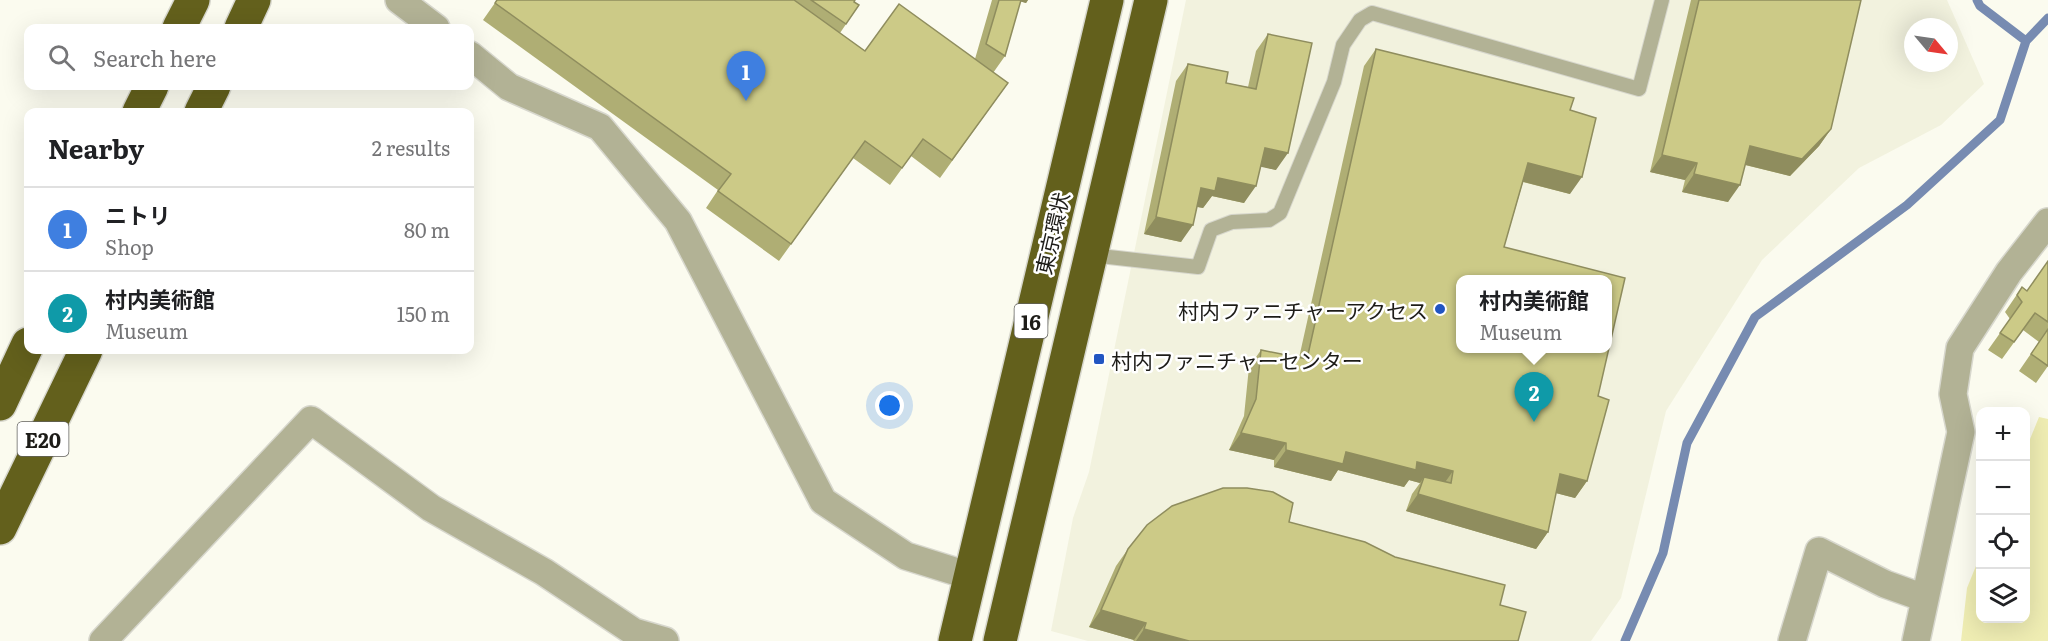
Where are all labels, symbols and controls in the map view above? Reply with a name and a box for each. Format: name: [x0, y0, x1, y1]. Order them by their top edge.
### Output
north arrow: [1904, 18, 1958, 72]
search box: [24, 24, 474, 90]
icon: search: [45, 41, 78, 74]
text: Search here: [93, 41, 216, 74]
pin: 1: [726, 51, 766, 101]
text: Nearby: [48, 128, 144, 167]
text: 2 results: [372, 132, 450, 162]
street label: 東京環状: [1026, 189, 1076, 277]
text: ニトリ: [105, 198, 171, 231]
text: 1: [63, 214, 72, 244]
text: 80 m: [404, 214, 450, 244]
text: Shop: [105, 231, 154, 261]
popup: [1456, 275, 1612, 353]
text: 村内美術館: [105, 282, 215, 315]
text: 村内美術館: [1479, 283, 1589, 316]
place label: 村内ファニチャーアクセス: [1178, 294, 1428, 325]
text: 2: [62, 298, 73, 328]
text: 150 m: [397, 298, 450, 328]
marker: 村内ファニチャーアクセス: [1433, 302, 1447, 316]
road number: 16: [1014, 304, 1048, 338]
text: Museum: [105, 315, 188, 345]
text: Museum: [1479, 316, 1562, 346]
place label: 村内ファニチャーセンター: [1111, 344, 1363, 375]
marker: 村内ファニチャーセンター: [1092, 352, 1106, 366]
pin: 2: [1514, 372, 1553, 422]
your location: [875, 391, 904, 420]
map controls: [1976, 407, 2030, 623]
button: +: [1976, 407, 2030, 461]
road number: E20: [18, 422, 68, 456]
button: −: [1976, 461, 2030, 515]
button: locate: [1976, 515, 2030, 569]
button: layers: [1976, 569, 2030, 623]

